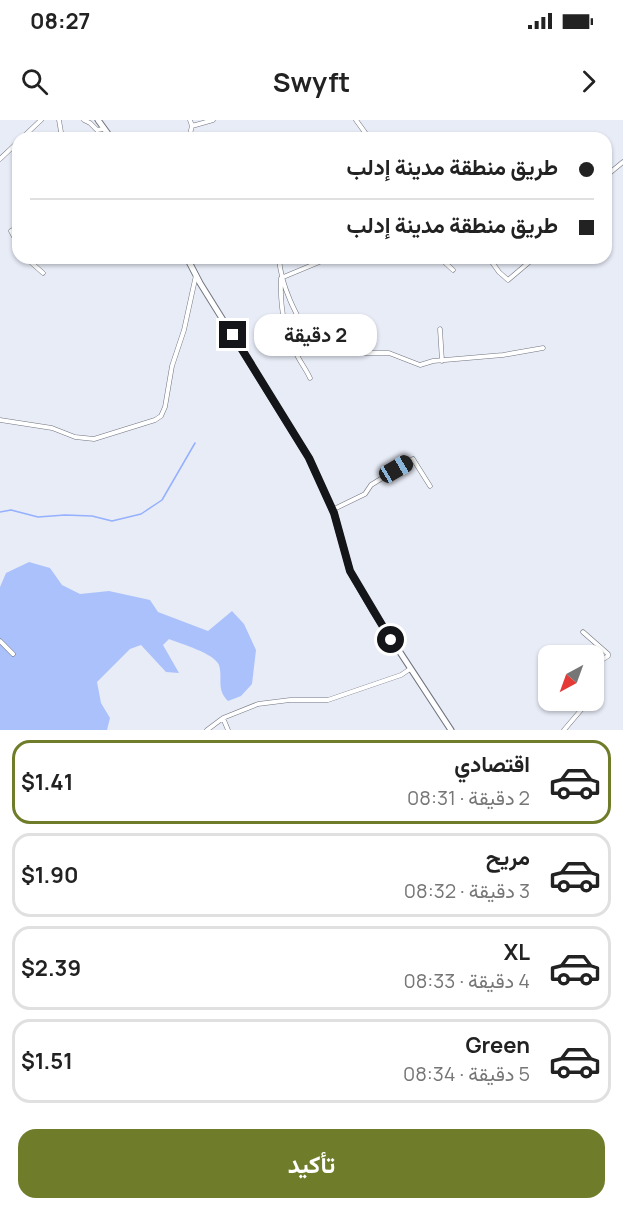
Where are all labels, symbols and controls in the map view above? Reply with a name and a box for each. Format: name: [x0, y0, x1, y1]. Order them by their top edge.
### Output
text: 08:27: [30, 6, 90, 36]
text: Swyft: [273, 63, 350, 100]
icon: search: [18, 65, 51, 98]
icon: forward: [572, 65, 605, 98]
text: طريق منطقة مدينة إدلب: [346, 152, 558, 182]
text: طريق منطقة مدينة إدلب: [346, 210, 558, 240]
callout: 2 دقيقة: [254, 314, 377, 356]
route end: [219, 321, 246, 348]
text: 2 دقيقة: [284, 321, 347, 348]
car: [376, 452, 416, 486]
route start: [377, 626, 404, 653]
north arrow: [538, 645, 604, 711]
map controls: [538, 645, 604, 711]
text: اقتصادي: [454, 749, 530, 779]
icon: car: [548, 755, 602, 809]
text: $1.41: [21, 767, 73, 797]
text: 2 دقيقة · 08:31: [407, 784, 530, 811]
text: مريح: [486, 842, 530, 872]
icon: car: [548, 848, 602, 902]
text: $1.90: [21, 860, 78, 890]
text: 3 دقيقة · 08:32: [404, 877, 530, 904]
text: XL: [504, 937, 530, 967]
icon: car: [548, 941, 602, 995]
text: $2.39: [21, 953, 81, 983]
text: 4 دقيقة · 08:33: [403, 967, 530, 994]
text: Green: [465, 1030, 530, 1060]
icon: car: [548, 1034, 602, 1088]
text: $1.51: [21, 1046, 73, 1076]
text: 5 دقيقة · 08:34: [403, 1060, 530, 1087]
button: تأكيد: [18, 1129, 605, 1198]

